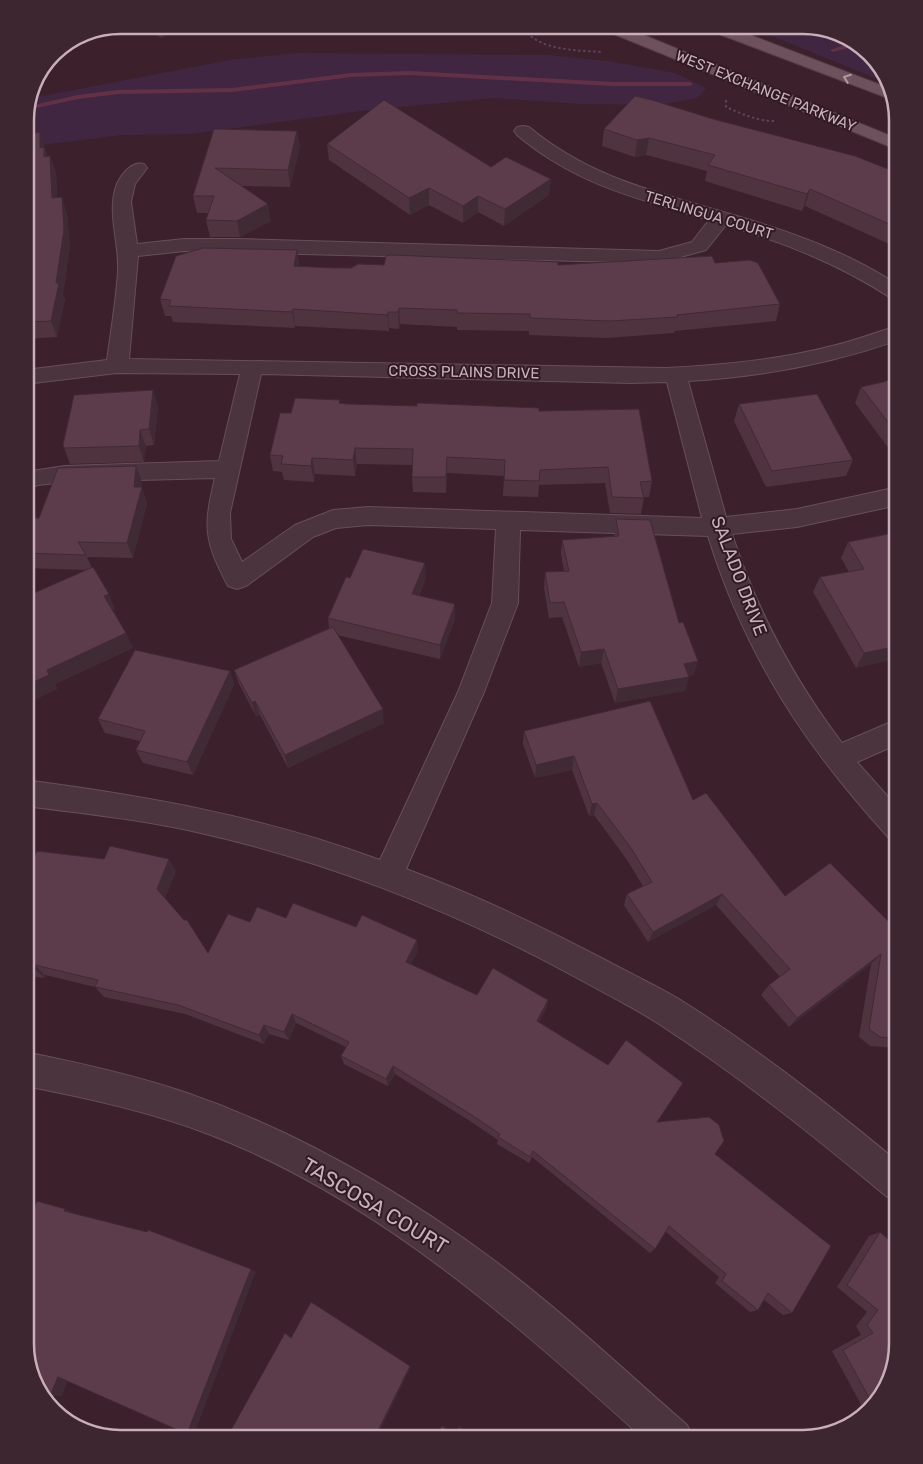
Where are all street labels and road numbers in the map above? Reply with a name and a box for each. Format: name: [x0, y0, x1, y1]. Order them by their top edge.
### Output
street label: WEST EXCHANGE PARKWAY: [673, 47, 859, 136]
street label: TERLINGUA COURT: [643, 187, 776, 243]
street label: CROSS PLAINS DRIVE: [388, 362, 540, 382]
street label: SALADO DRIVE: [706, 513, 772, 639]
street label: TASCOSA COURT: [298, 1152, 453, 1259]

